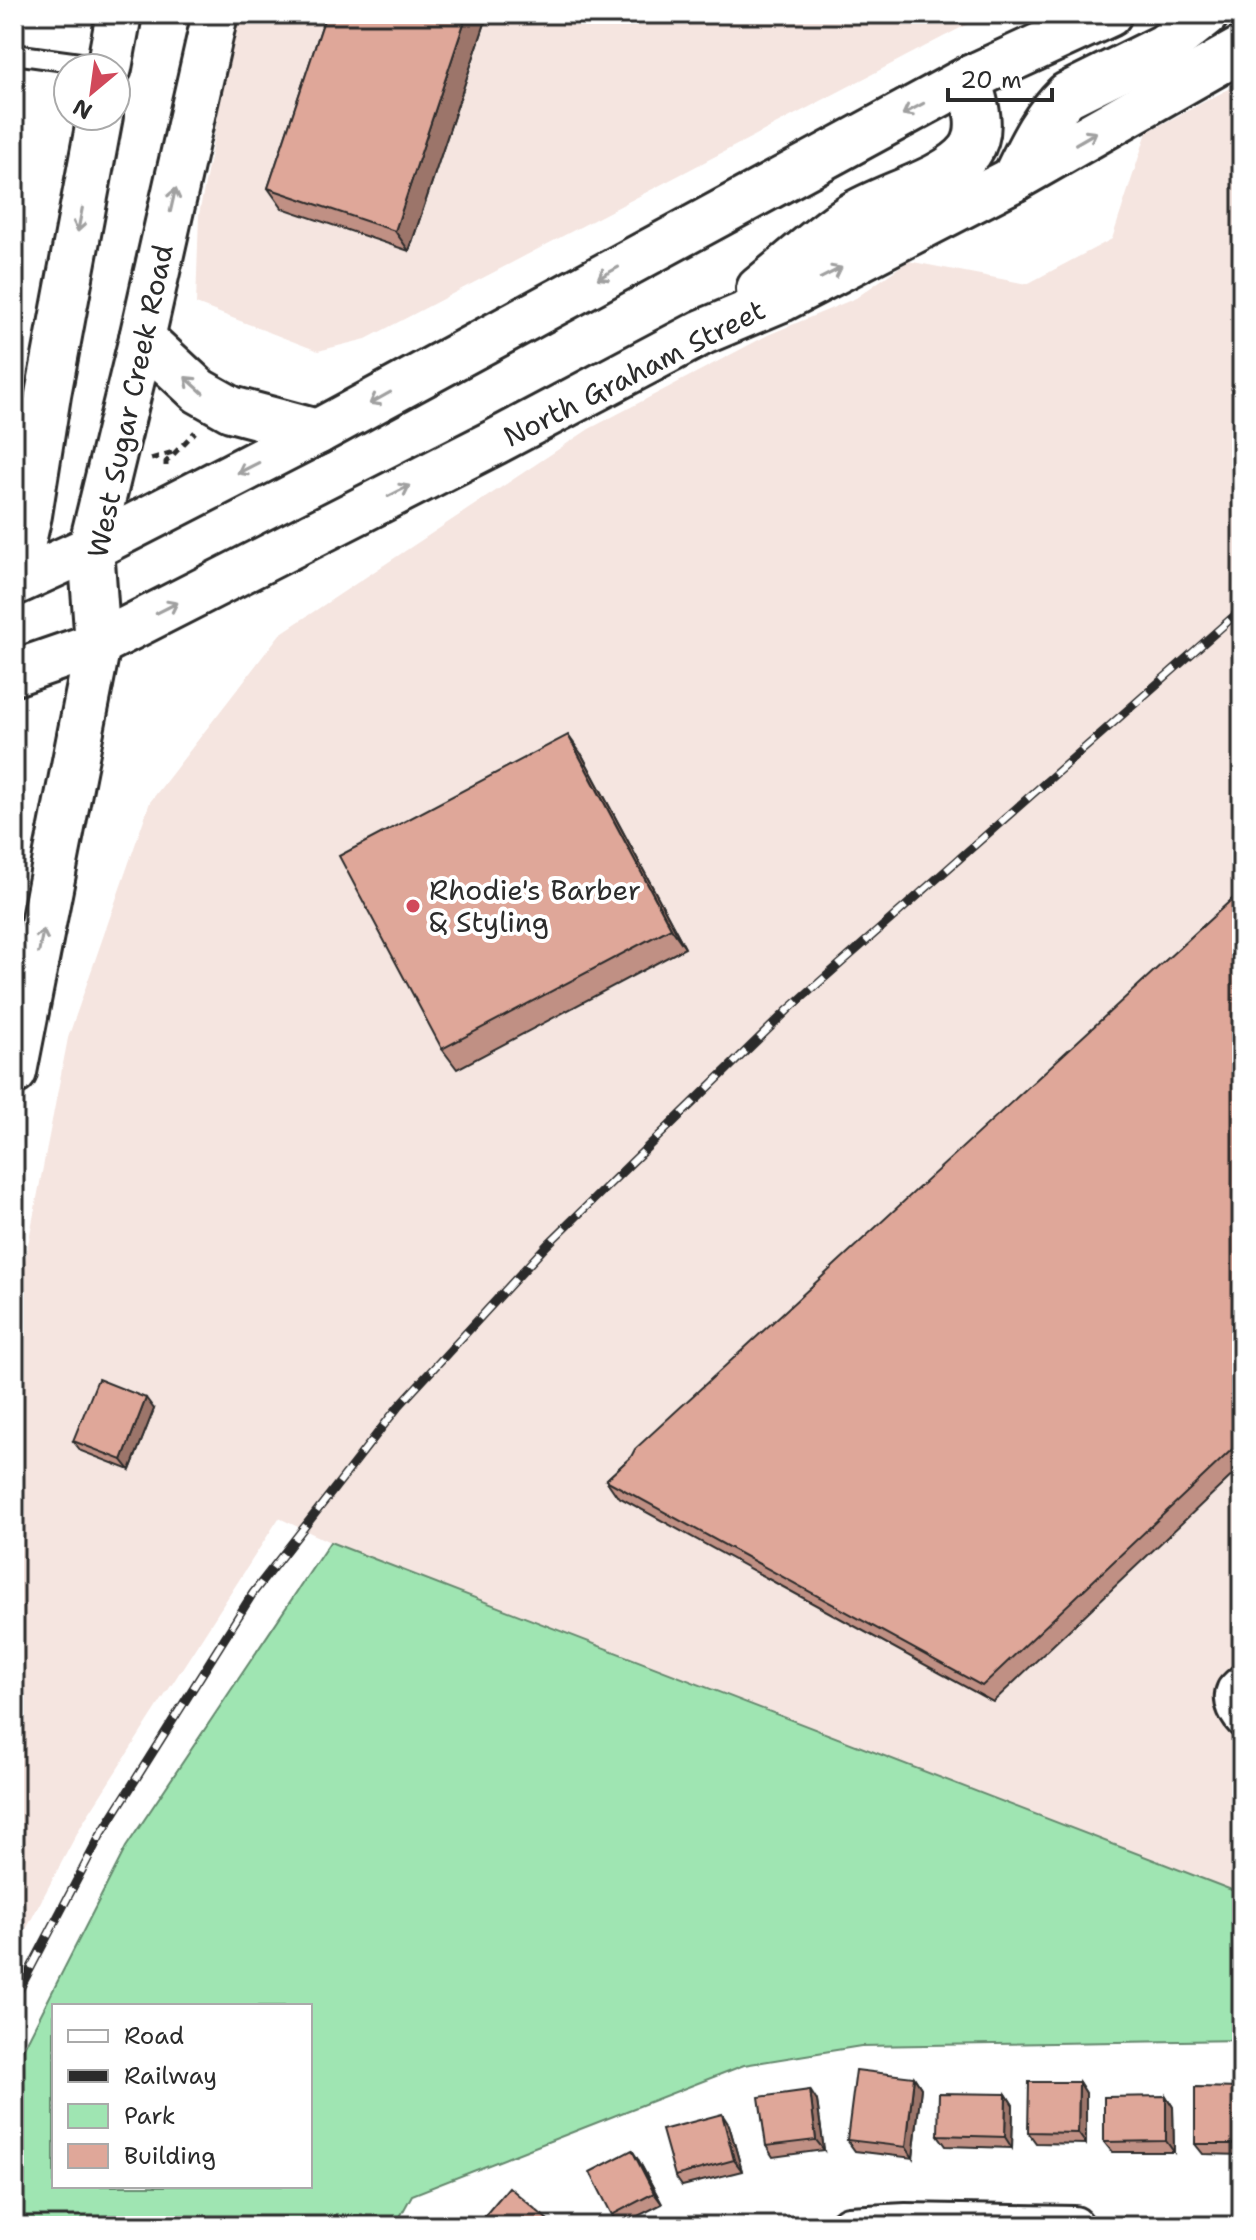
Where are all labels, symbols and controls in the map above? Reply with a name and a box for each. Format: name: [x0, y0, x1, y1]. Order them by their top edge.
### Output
north arrow: [52, 52, 132, 132]
scale bar: [948, 52, 1052, 102]
text: 20 m: [960, 64, 1022, 96]
text: N: [68, 92, 97, 126]
one-way arrow: [902, 101, 925, 117]
one-way arrow: [1074, 130, 1097, 146]
one-way arrow: [166, 188, 181, 213]
one-way arrow: [72, 207, 87, 232]
street label: West Sugar Creek Road: [78, 241, 182, 561]
one-way arrow: [819, 265, 843, 281]
one-way arrow: [597, 266, 621, 282]
street label: North Graham Street: [496, 290, 772, 456]
one-way arrow: [184, 376, 204, 394]
one-way arrow: [369, 390, 392, 406]
one-way arrow: [236, 460, 260, 476]
one-way arrow: [387, 482, 411, 498]
one-way arrow: [155, 600, 179, 616]
place label: Rhodie's Barber & Styling: [429, 871, 641, 941]
marker: Rhodie's Barber & Styling: [404, 897, 422, 915]
one-way arrow: [34, 929, 49, 954]
legend: [52, 2004, 312, 2188]
text: Road: [124, 2020, 184, 2052]
text: Railway: [124, 2060, 217, 2092]
text: Park: [124, 2100, 176, 2132]
text: Building: [124, 2140, 216, 2172]

